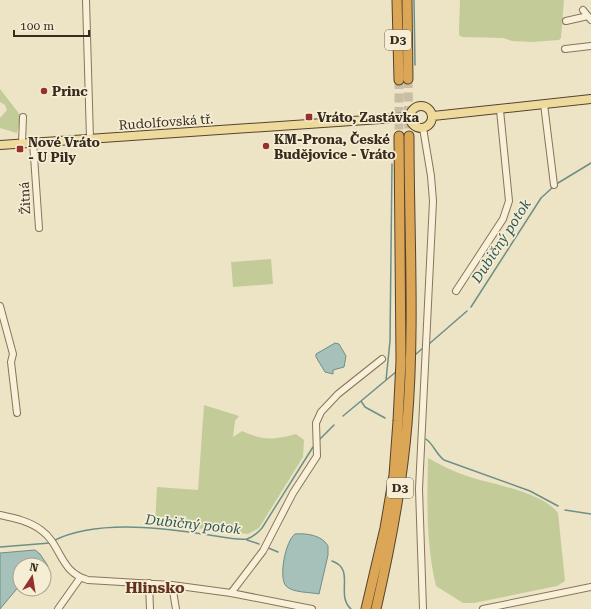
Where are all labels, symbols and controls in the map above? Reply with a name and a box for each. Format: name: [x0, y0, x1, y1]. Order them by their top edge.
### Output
scale bar: [14, 12, 89, 38]
text: 100 m: [20, 19, 54, 33]
road number: D3: [385, 30, 411, 50]
place label: Princ: [52, 84, 88, 99]
marker: Princ: [39, 86, 49, 96]
place label: Vráto, Zastávka: [317, 110, 420, 125]
street label: Rudolfovská tř.: [118, 111, 214, 133]
marker: Vráto, Zastávka: [304, 112, 314, 122]
place label: KM-Prona, České Budějovice - Vráto: [274, 131, 396, 162]
place label: Nové Vráto - U Pily: [28, 135, 100, 165]
marker: KM-Prona, České Budějovice - Vráto: [261, 141, 271, 151]
marker: Nové Vráto - U Pily: [15, 144, 25, 154]
street label: Žitná: [17, 181, 33, 215]
water label: Dubičný potok: [468, 196, 534, 287]
road number: D3: [387, 478, 413, 498]
water label: Dubičný potok: [143, 511, 242, 537]
north arrow: [12, 557, 52, 597]
text: N: [28, 560, 40, 575]
district label: Hlinsko: [125, 579, 185, 597]

